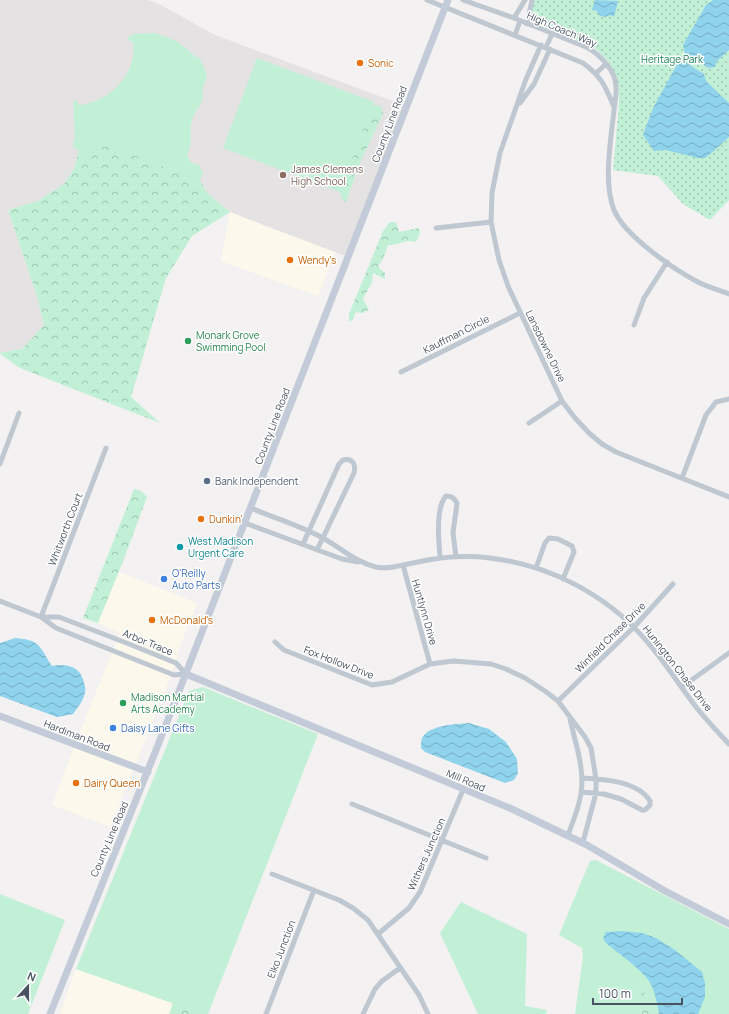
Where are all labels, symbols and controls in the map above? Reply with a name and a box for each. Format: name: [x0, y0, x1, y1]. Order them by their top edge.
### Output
street label: High Coach Way: [525, 8, 600, 50]
park label: Heritage Park: [641, 52, 704, 66]
place label: Sonic: [368, 56, 394, 70]
marker: Sonic: [355, 58, 365, 68]
street label: County Line Road: [368, 84, 410, 164]
place label: James Clemens High School: [291, 162, 363, 188]
marker: James Clemens High School: [278, 170, 288, 180]
place label: Wendy's: [298, 253, 336, 267]
marker: Wendy's: [285, 255, 295, 265]
street label: Lansdowne Drive: [523, 308, 570, 384]
street label: Kauffman Circle: [420, 311, 492, 357]
place label: Monark Grove Swimming Pool: [196, 328, 266, 354]
marker: Monark Grove Swimming Pool: [183, 336, 193, 346]
street label: County Line Road: [251, 386, 293, 466]
place label: Bank Independent: [215, 474, 299, 488]
marker: Bank Independent: [202, 476, 212, 486]
street label: Whitworth Court: [45, 490, 85, 568]
place label: Dunkin': [209, 512, 243, 526]
marker: Dunkin': [196, 514, 206, 524]
place label: West Madison Urgent Care: [188, 534, 253, 560]
marker: West Madison Urgent Care: [175, 542, 185, 552]
place label: O'Reilly Auto Parts: [172, 566, 220, 592]
marker: O'Reilly Auto Parts: [159, 574, 169, 584]
street label: Huntlynn Drive: [409, 578, 441, 647]
street label: Winfield Chase Drive: [572, 598, 649, 675]
place label: McDonald's: [160, 613, 213, 627]
marker: McDonald's: [147, 615, 157, 625]
street label: Hunington Chase Drive: [640, 622, 716, 714]
street label: Arbor Trace: [121, 626, 175, 658]
street label: Fox Hollow Drive: [302, 642, 376, 682]
place label: Madison Martial Arts Academy: [131, 690, 204, 716]
marker: Madison Martial Arts Academy: [118, 698, 128, 708]
street label: Hardiman Road: [42, 716, 112, 754]
place label: Daisy Lane Gifts: [121, 721, 195, 735]
marker: Daisy Lane Gifts: [108, 723, 118, 733]
street label: Mill Road: [444, 766, 488, 795]
place label: Dairy Queen: [84, 776, 140, 790]
marker: Dairy Queen: [71, 778, 81, 788]
street label: County Line Road: [87, 799, 131, 879]
street label: Withers Junction: [404, 815, 448, 893]
street label: Elko Junction: [264, 918, 298, 980]
north arrow: [8, 966, 48, 1006]
text: N: [25, 968, 38, 985]
scale bar: [593, 980, 682, 1006]
text: 100 m: [599, 985, 631, 1002]

